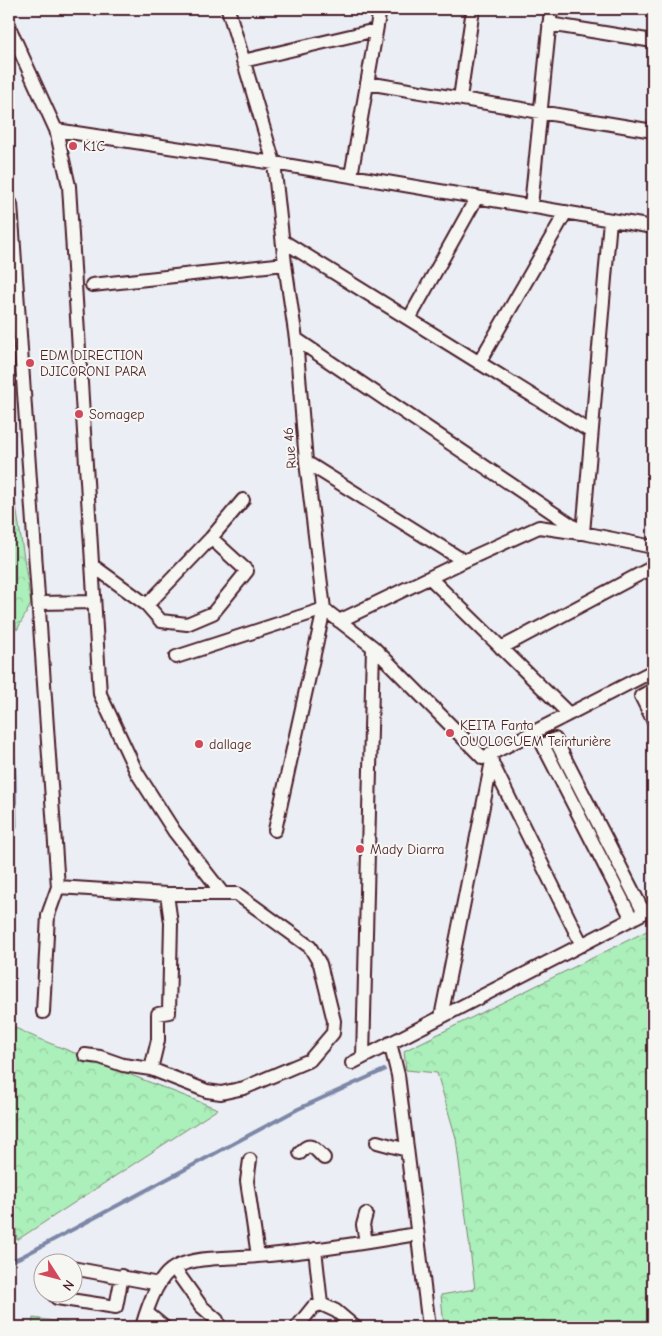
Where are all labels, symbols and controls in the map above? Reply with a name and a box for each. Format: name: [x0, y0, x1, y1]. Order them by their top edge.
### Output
place label: K1C: [83, 138, 105, 155]
marker: K1C: [67, 140, 79, 152]
place label: EDM DIRECTION DJICORONI PARA: [40, 347, 147, 380]
marker: EDM DIRECTION DJICORONI PARA: [24, 357, 36, 369]
place label: Somagep: [89, 406, 145, 423]
marker: Somagep: [73, 408, 85, 420]
street label: Rue 46: [280, 427, 300, 469]
place label: KEITA Fanta OUOLOGUEM Teinturière: [460, 717, 611, 750]
marker: KEITA Fanta OUOLOGUEM Teinturière: [444, 727, 456, 739]
place label: dallage: [209, 736, 251, 753]
marker: dallage: [193, 738, 205, 750]
place label: Mady Diarra: [370, 841, 445, 858]
marker: Mady Diarra: [354, 843, 366, 855]
north arrow: [32, 1254, 82, 1304]
text: N: [59, 1277, 78, 1294]

